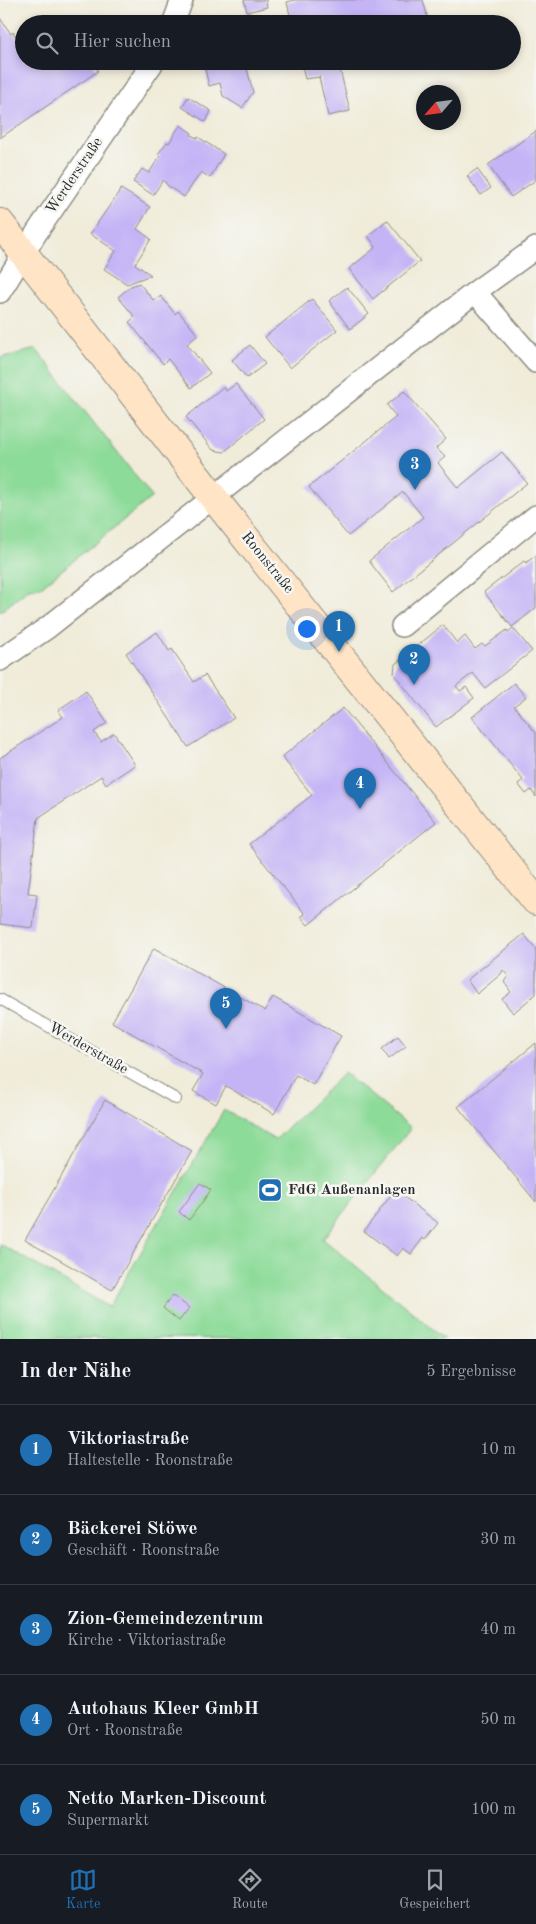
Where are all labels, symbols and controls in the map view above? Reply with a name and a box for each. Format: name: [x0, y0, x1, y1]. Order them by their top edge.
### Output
search box: [15, 15, 521, 70]
icon: search: [33, 29, 61, 57]
text: Hier suchen: [73, 33, 171, 52]
north arrow: [416, 85, 461, 130]
street label: Werderstraße: [44, 135, 106, 217]
pin: 3: [399, 449, 431, 490]
street label: Roonstraße: [238, 530, 296, 596]
pin: 1: [323, 611, 355, 652]
your location: [294, 616, 320, 642]
pin: 2: [398, 644, 430, 685]
pin: 4: [344, 768, 376, 809]
pin: 5: [210, 988, 242, 1029]
street label: Werderstraße: [46, 1020, 130, 1078]
sports icon: FdG Außenanlagen: [257, 1177, 283, 1203]
place label: FdG Außenanlagen: [288, 1183, 416, 1198]
text: In der Nähe: [20, 1361, 131, 1382]
text: 5 Ergebnisse: [426, 1364, 516, 1380]
text: Viktoriastraße: [67, 1430, 189, 1449]
text: 1: [31, 1442, 41, 1458]
text: 10 m: [480, 1442, 516, 1458]
text: Haltestelle · Roonstraße: [67, 1453, 233, 1469]
text: Bäckerei Stöwe: [67, 1520, 197, 1539]
text: 2: [31, 1532, 41, 1548]
text: 30 m: [480, 1532, 516, 1548]
text: Geschäft · Roonstraße: [67, 1543, 219, 1559]
text: Zion-Gemeindezentrum: [67, 1610, 263, 1629]
text: 3: [31, 1622, 41, 1638]
text: 40 m: [480, 1622, 516, 1638]
text: Kirche · Viktoriastraße: [67, 1633, 226, 1649]
text: Autohaus Kleer GmbH: [67, 1700, 259, 1719]
text: 4: [31, 1712, 41, 1728]
text: 50 m: [480, 1712, 516, 1728]
text: Ort · Roonstraße: [67, 1723, 183, 1739]
text: Netto Marken-Discount: [67, 1790, 266, 1809]
text: 5: [31, 1802, 41, 1818]
text: 100 m: [471, 1802, 516, 1818]
text: Supermarkt: [67, 1813, 149, 1829]
tab: Karte: [66, 1866, 100, 1913]
tab: Route: [232, 1866, 268, 1913]
tab: Gespeichert: [399, 1866, 470, 1913]

